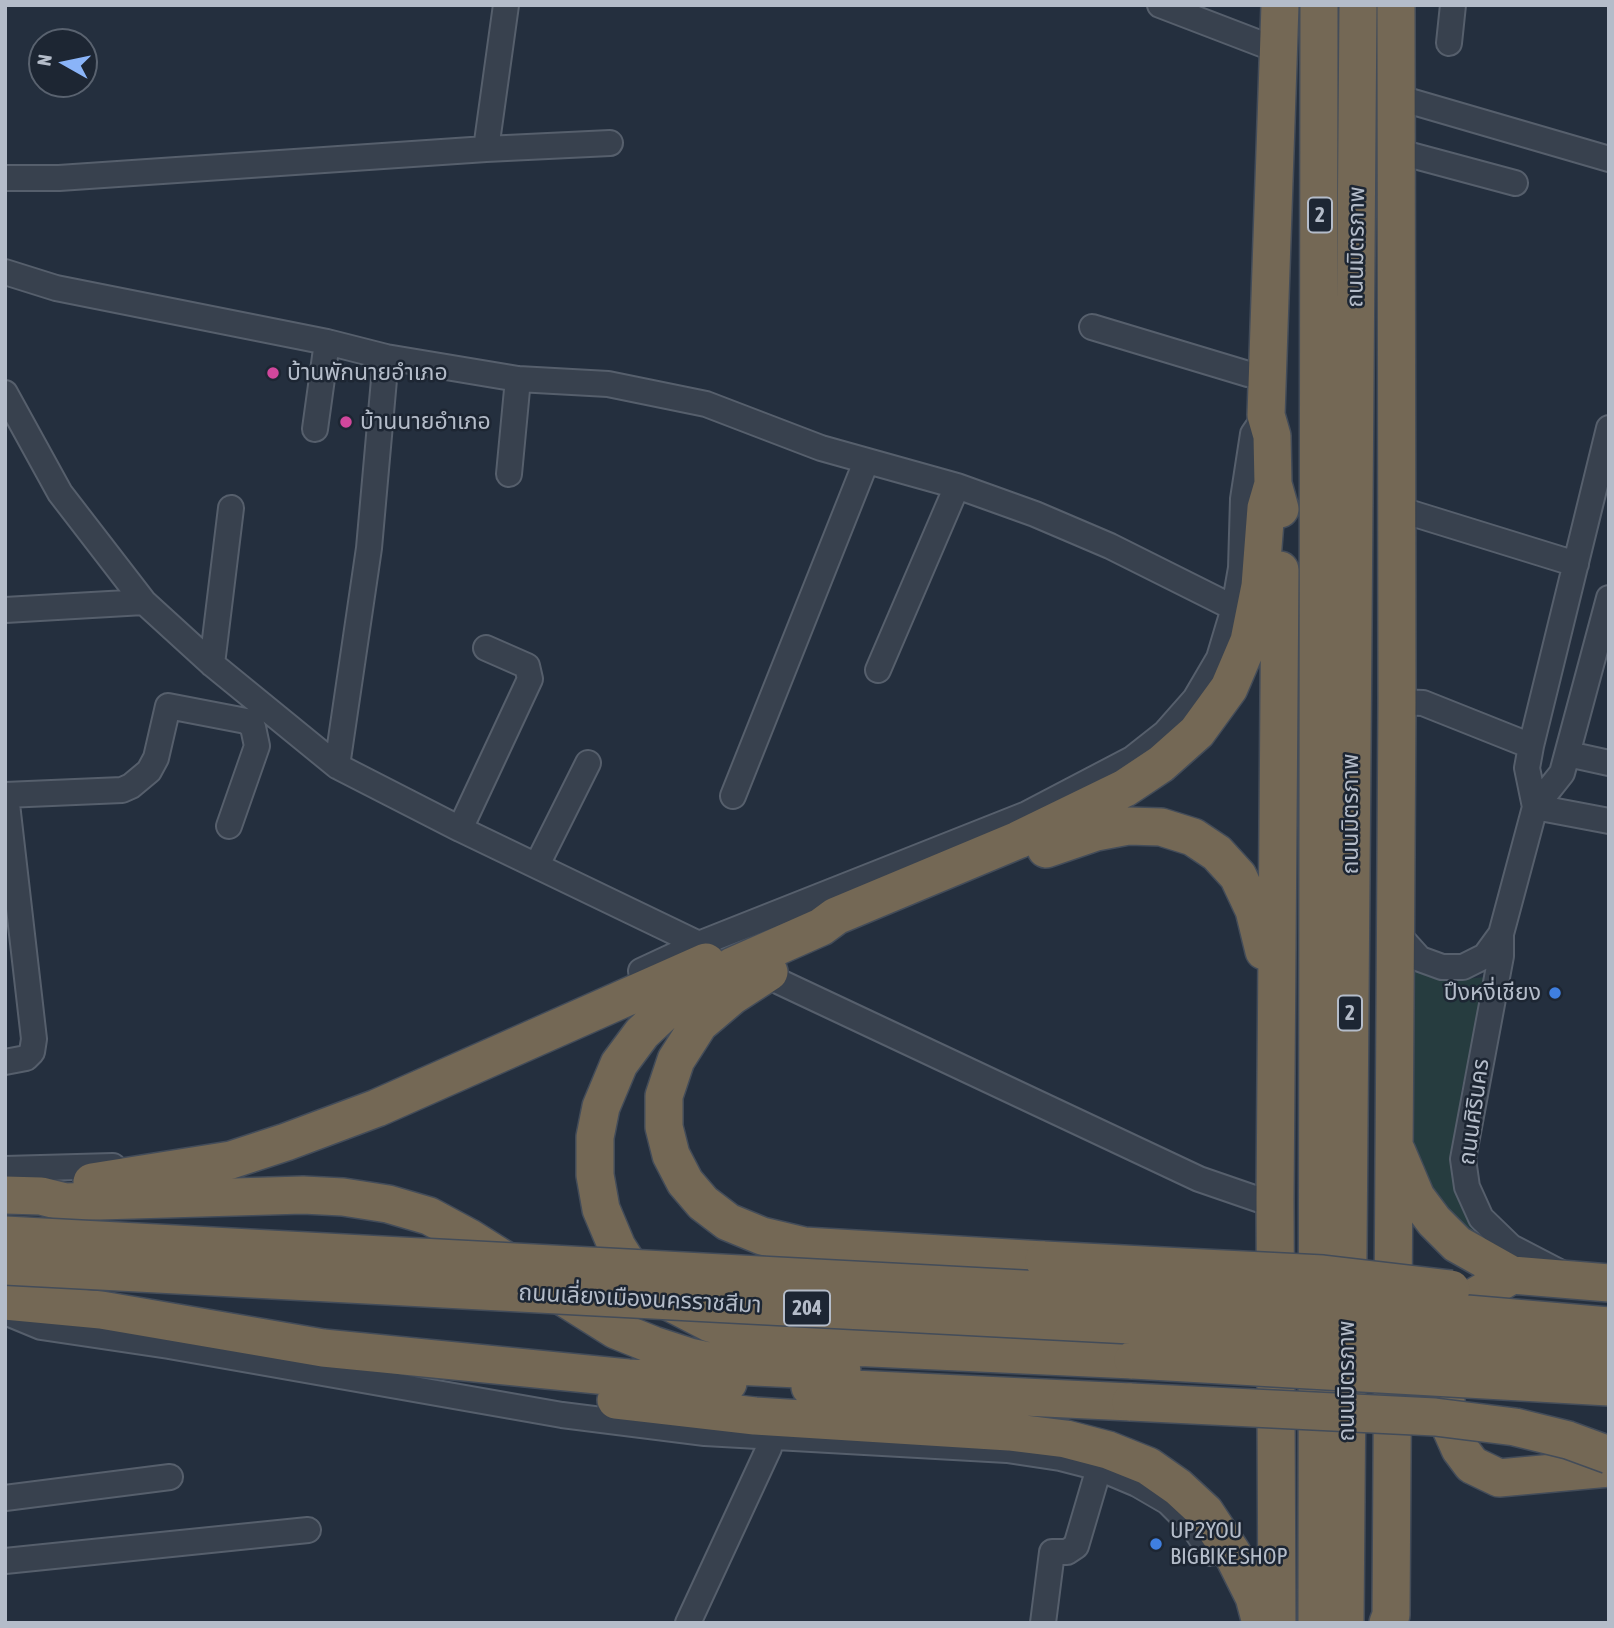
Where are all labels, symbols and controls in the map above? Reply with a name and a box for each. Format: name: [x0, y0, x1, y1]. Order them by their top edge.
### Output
north arrow: [28, 28, 98, 98]
text: N: [32, 53, 56, 67]
street label: ถนนมิตรภาพ: [1341, 186, 1371, 308]
road number: 2: [1308, 198, 1332, 232]
place label: บ้านพักนายอำเภอ: [287, 359, 448, 387]
marker: บ้านพักนายอำเภอ: [265, 365, 281, 381]
place label: บ้านนายอำเภอ: [360, 408, 491, 436]
marker: บ้านนายอำเภอ: [338, 414, 354, 430]
street label: ถนนมิตรภาพ: [1337, 753, 1365, 875]
place label: ปึงหงี่เชียง: [1444, 979, 1541, 1007]
marker: ปึงหงี่เชียง: [1547, 985, 1563, 1001]
road number: 2: [1338, 996, 1362, 1030]
street label: ถนนศิรินคร: [1453, 1057, 1495, 1167]
street label: ถนนเลี่ยงเมืองนครราชสีมา: [518, 1279, 762, 1319]
road number: 204: [784, 1290, 830, 1326]
street label: ถนนมิตรภาพ: [1333, 1320, 1361, 1442]
place label: UP2YOU BIGBIKE SHOP: [1170, 1517, 1288, 1571]
marker: UP2YOU BIGBIKE SHOP: [1148, 1536, 1164, 1552]

